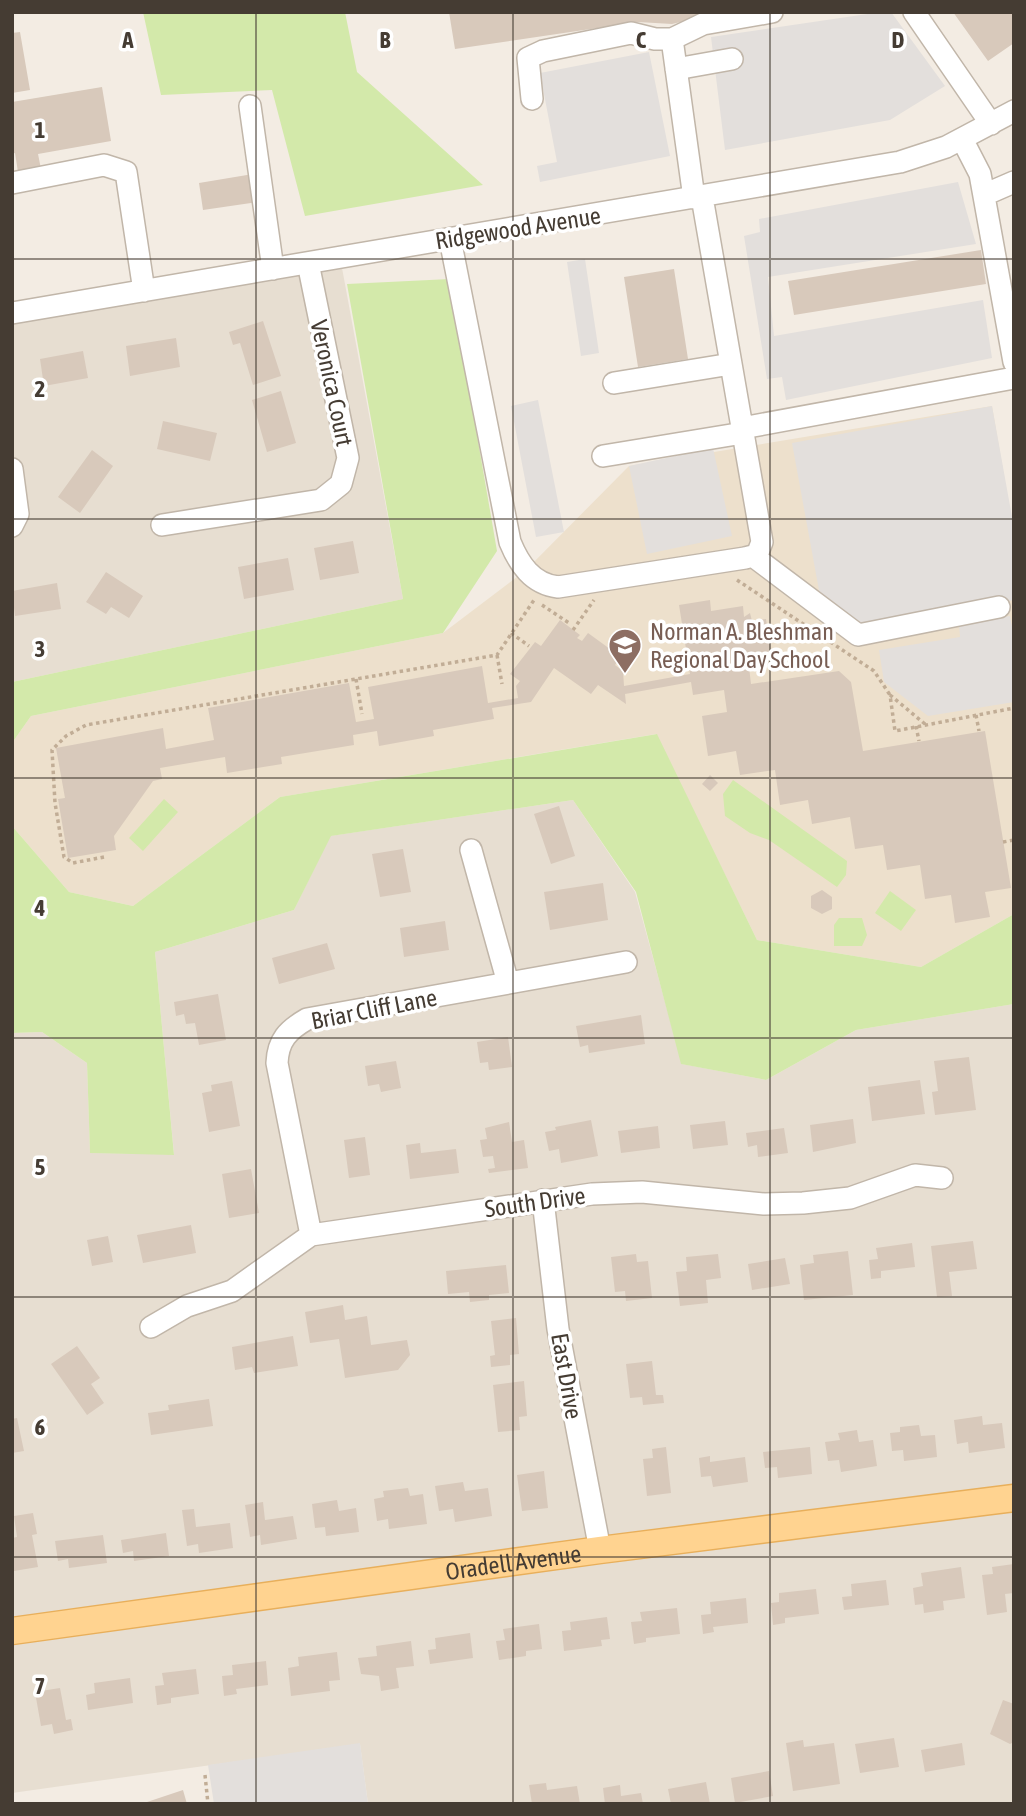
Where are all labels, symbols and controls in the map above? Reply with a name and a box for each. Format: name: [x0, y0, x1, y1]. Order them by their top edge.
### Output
text: A: [121, 27, 134, 53]
text: B: [380, 27, 391, 53]
text: C: [636, 27, 647, 53]
text: D: [892, 27, 905, 53]
text: 1: [35, 117, 46, 143]
street label: Ridgewood Avenue: [433, 202, 603, 254]
street label: Veronica Court: [305, 317, 359, 449]
text: 2: [35, 376, 45, 402]
place label: Norman A. Bleshman Regional Day School: [650, 618, 834, 673]
school or university icon: Norman A. Bleshman Regional Day School: [606, 626, 644, 675]
text: 3: [35, 636, 45, 662]
text: 4: [34, 895, 46, 921]
street label: Briar Cliff Lane: [309, 984, 439, 1034]
text: 5: [35, 1154, 46, 1180]
street label: South Drive: [483, 1182, 587, 1222]
street label: East Drive: [546, 1331, 588, 1421]
text: 6: [35, 1414, 46, 1440]
street label: Oradell Avenue: [444, 1539, 583, 1585]
text: 7: [35, 1673, 45, 1699]

